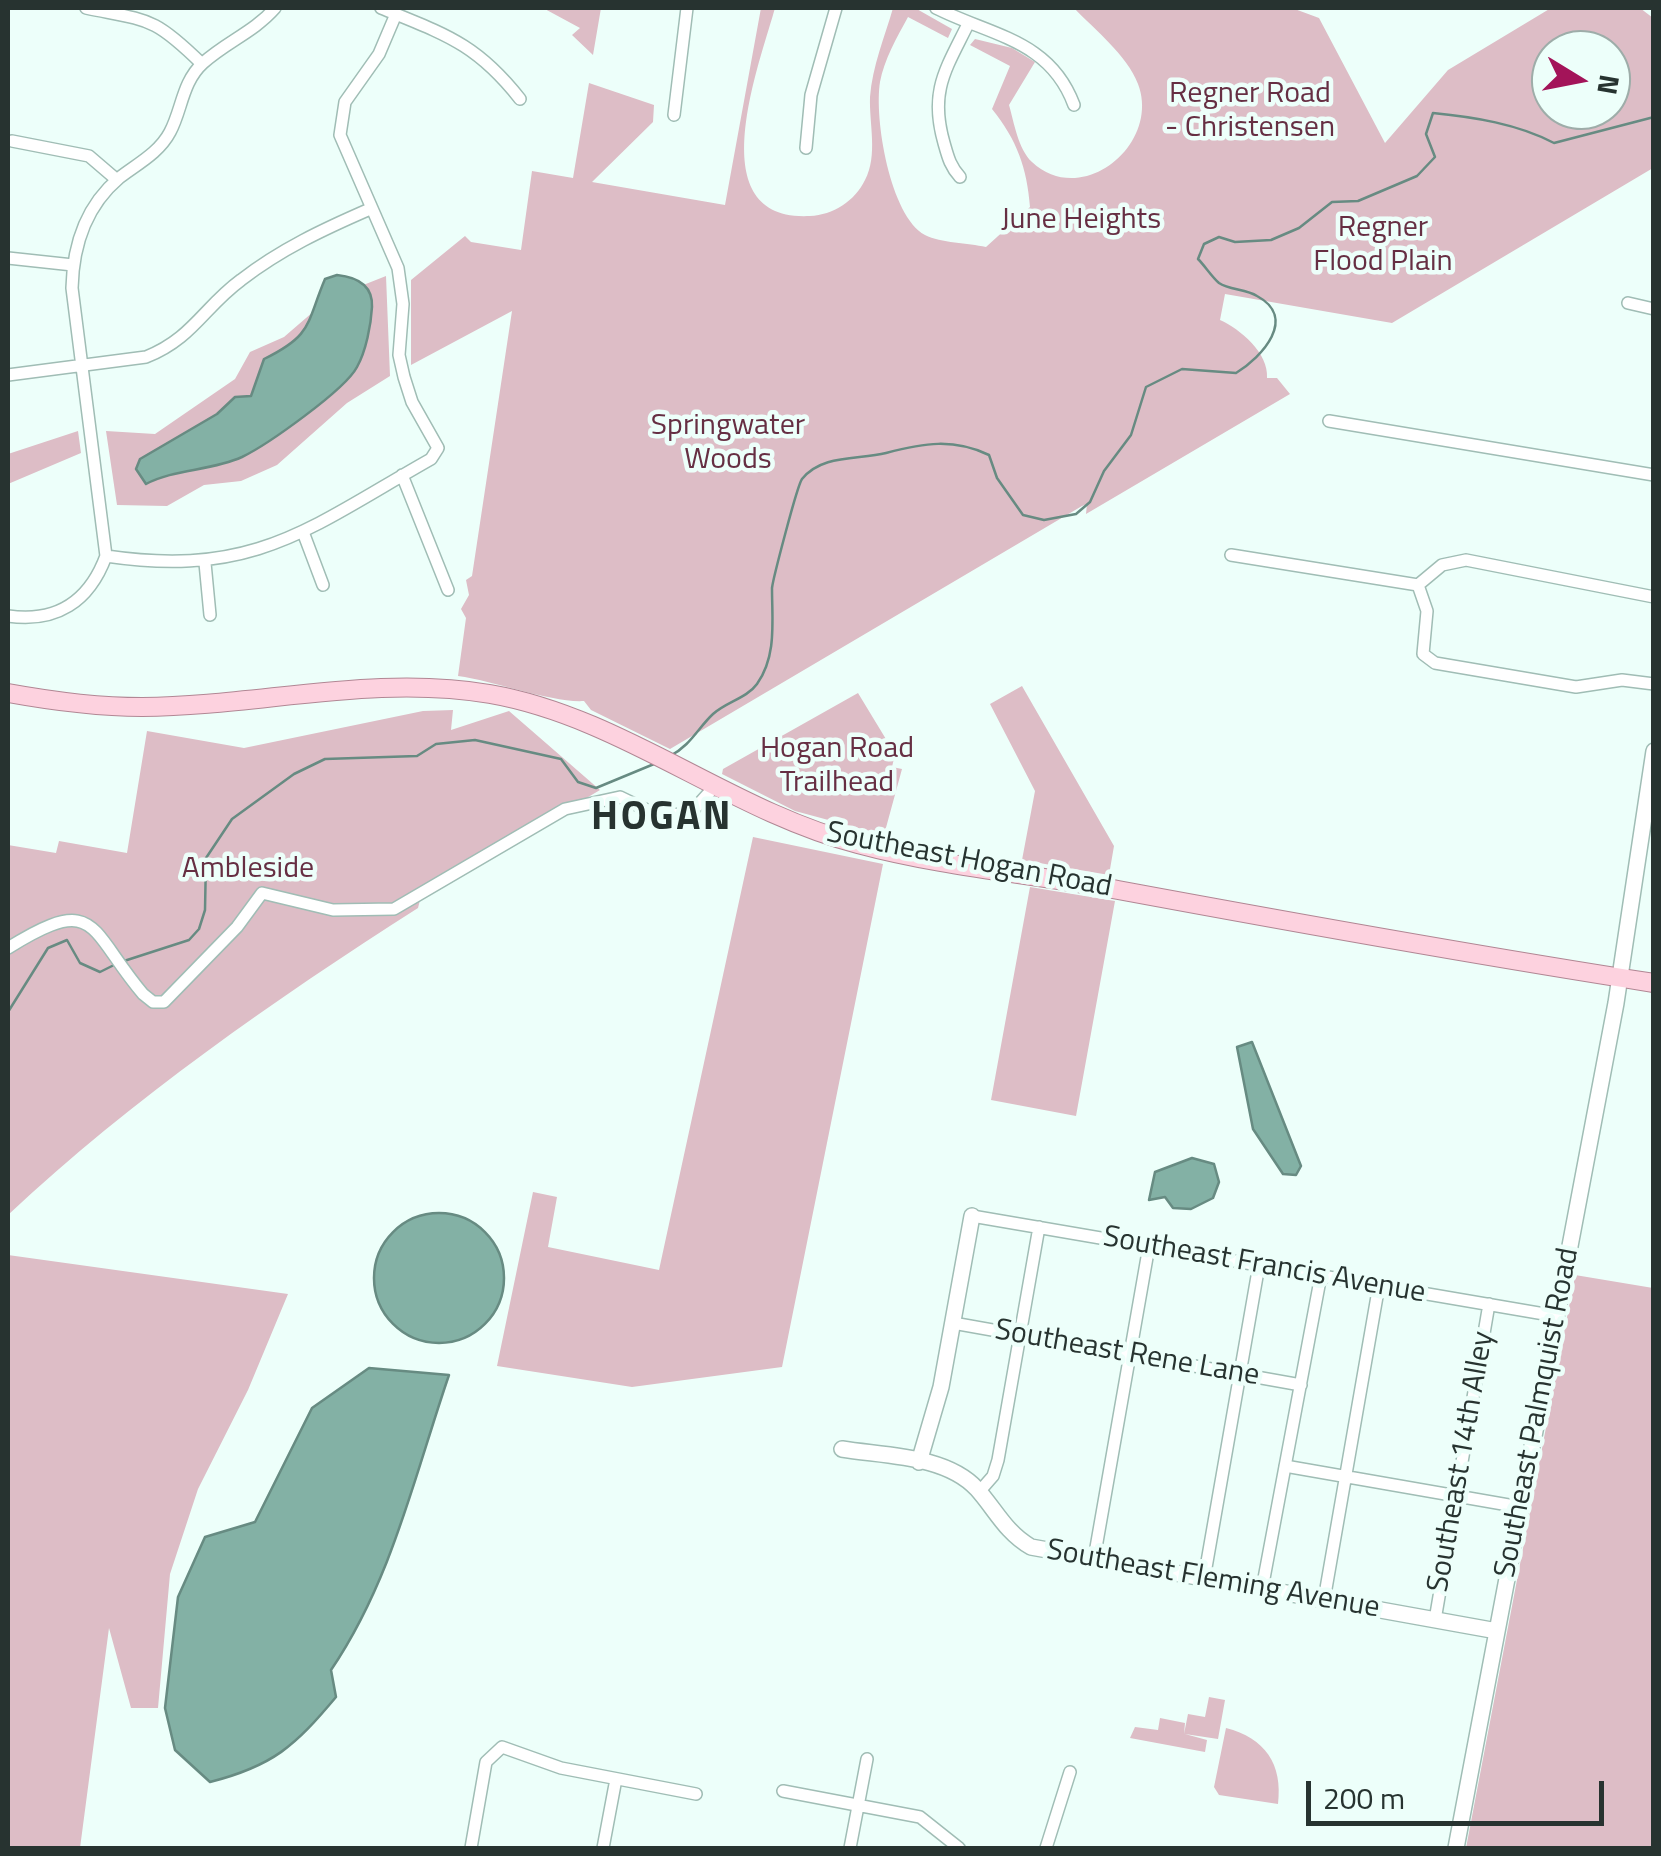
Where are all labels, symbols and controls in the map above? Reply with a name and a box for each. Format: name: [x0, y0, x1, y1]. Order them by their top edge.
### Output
north arrow: [1531, 30, 1631, 130]
text: N: [1586, 72, 1632, 98]
park label: Regner Road - Christensen: [1165, 77, 1335, 148]
park label: June Heights: [1001, 203, 1161, 239]
park label: Regner Flood Plain: [1313, 211, 1453, 282]
park label: Springwater Woods: [651, 409, 805, 480]
park label: Hogan Road Trailhead: [760, 732, 914, 802]
district label: HOGAN: [591, 795, 733, 843]
street label: Southeast Hogan Road: [823, 816, 1115, 906]
park label: Ambleside: [182, 852, 314, 888]
street label: Southeast Francis Avenue: [1100, 1220, 1428, 1312]
street label: Southeast Palmquist Road: [1488, 1245, 1588, 1581]
street label: Southeast Rene Lane: [992, 1313, 1262, 1395]
street label: Southeast 14th Alley: [1421, 1329, 1503, 1595]
street label: Southeast Fleming Avenue: [1044, 1533, 1382, 1627]
scale bar: [1311, 1761, 1608, 1823]
text: 200 m: [1323, 1775, 1405, 1821]

